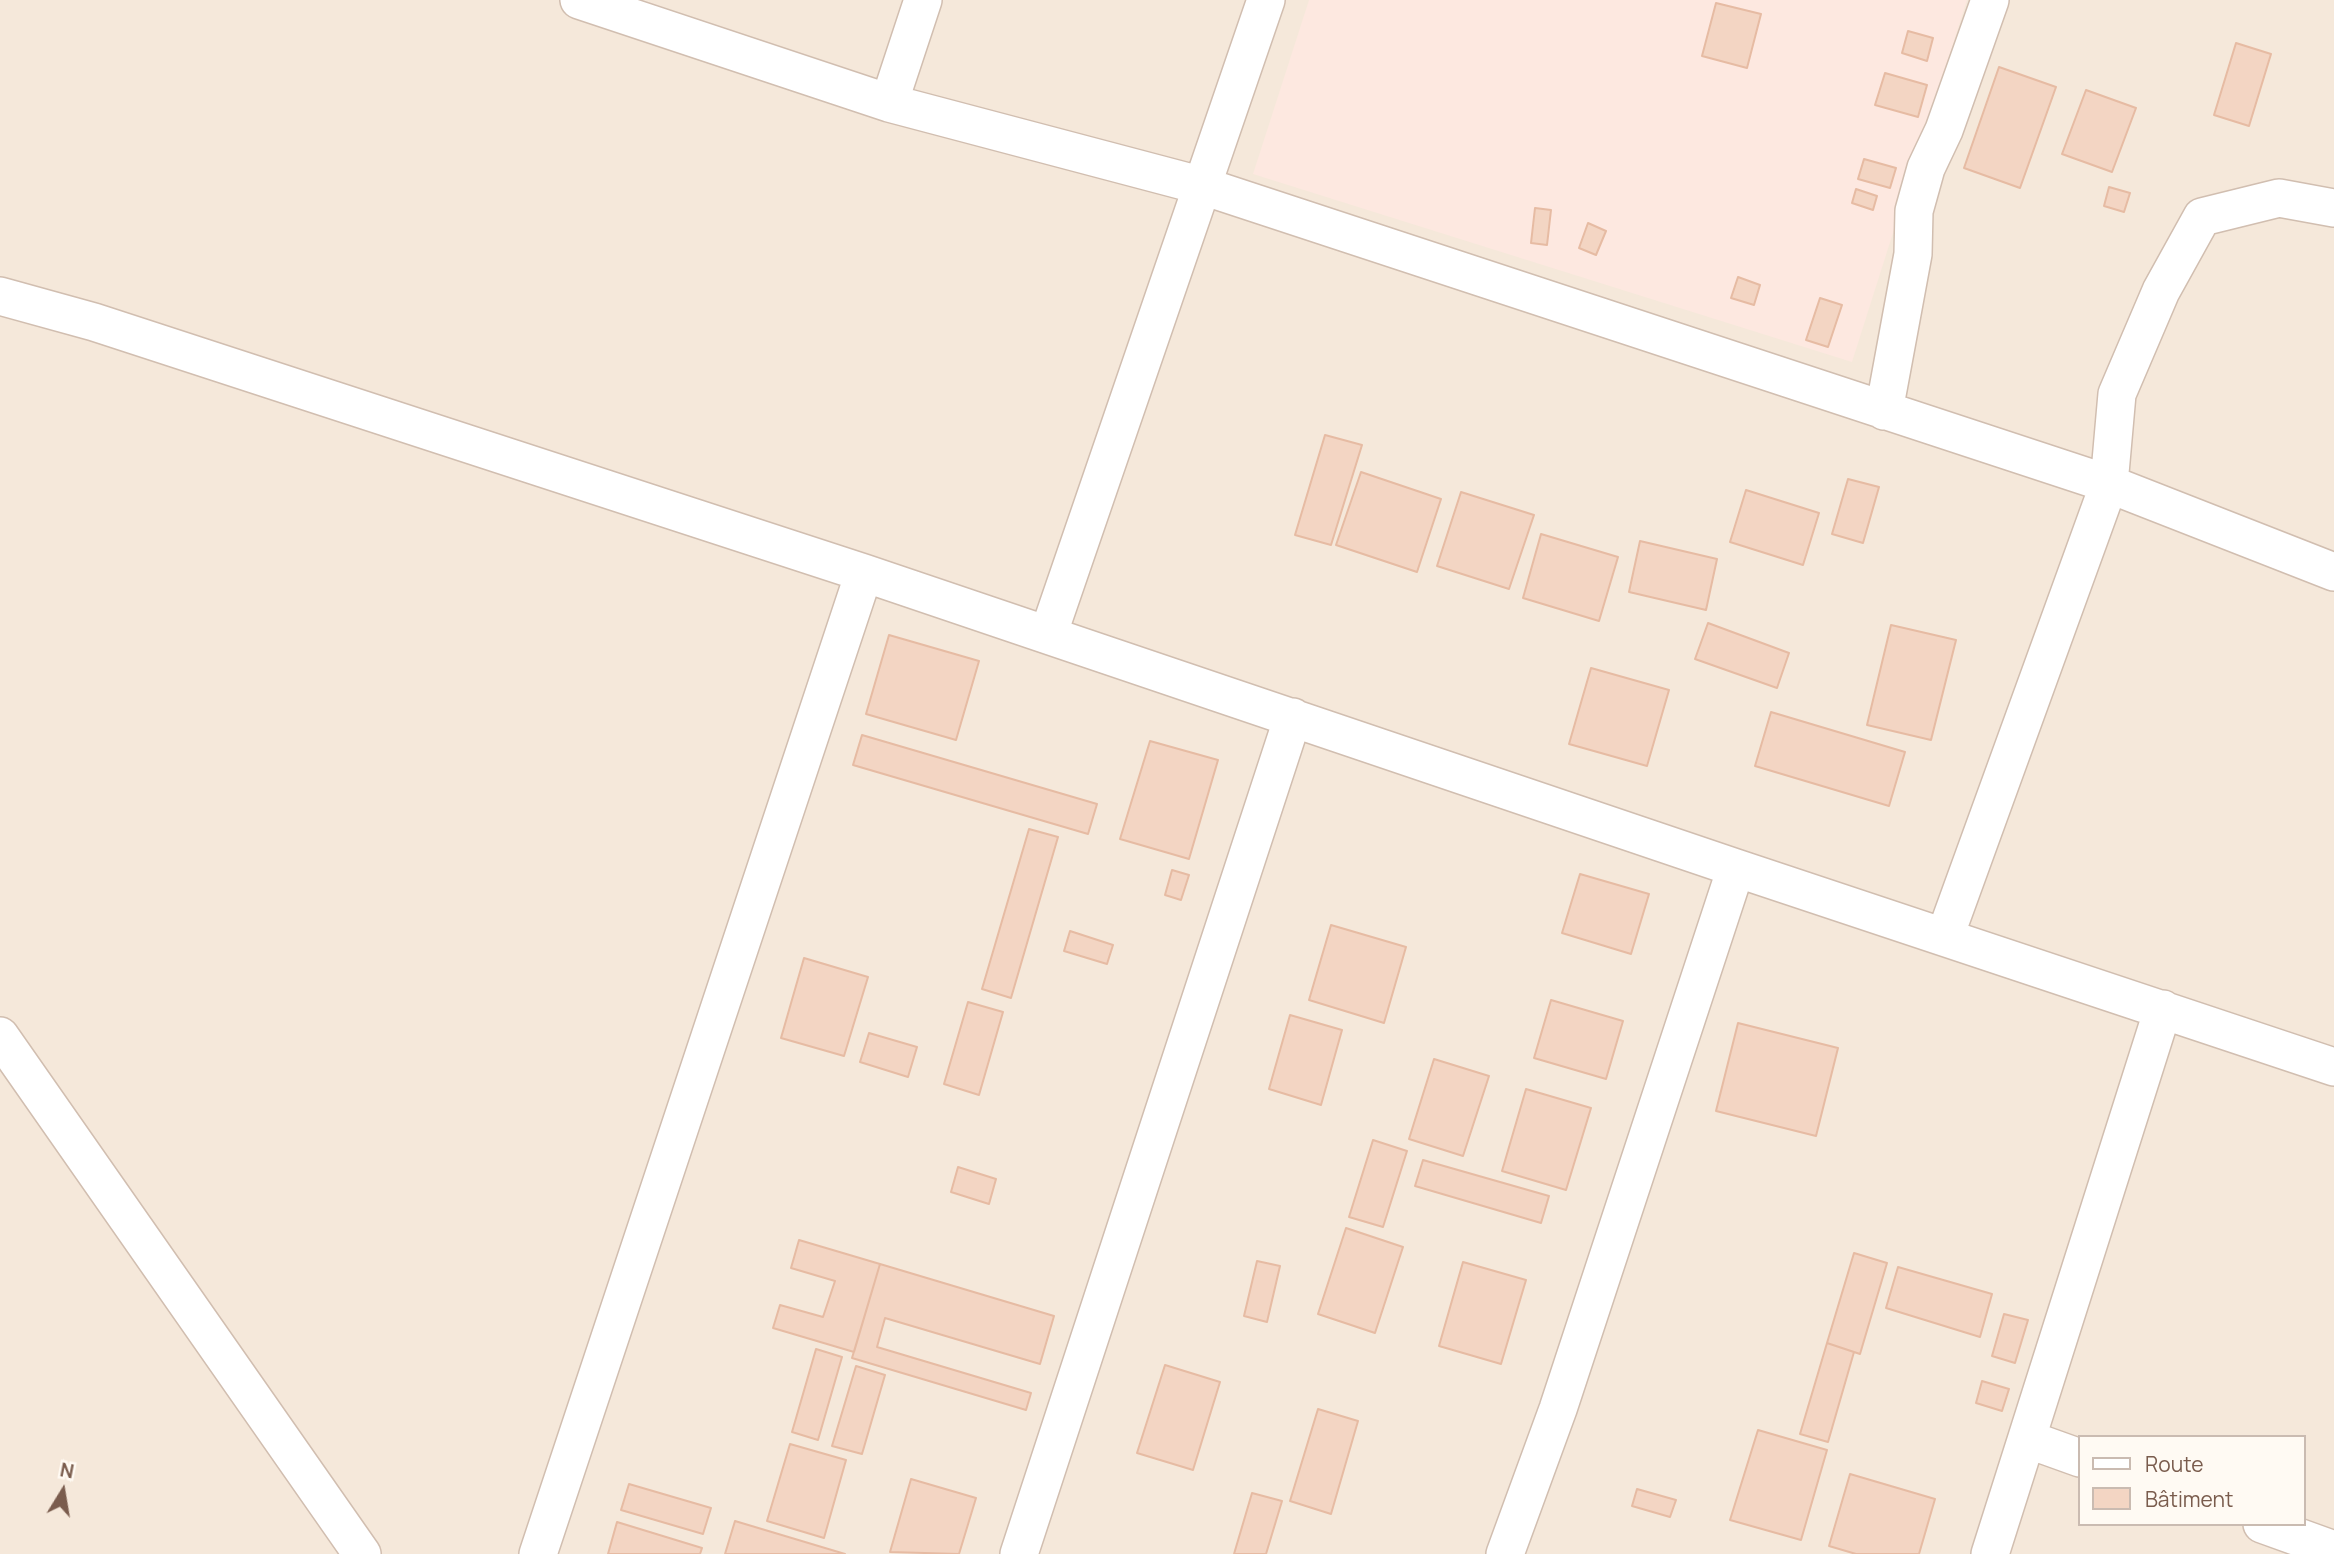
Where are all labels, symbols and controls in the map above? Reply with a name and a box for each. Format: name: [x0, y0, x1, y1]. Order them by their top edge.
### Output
legend: [2078, 1435, 2306, 1526]
text: Route: [2145, 1450, 2203, 1478]
north arrow: [28, 1456, 98, 1526]
text: N: [58, 1456, 76, 1484]
text: Bâtiment: [2145, 1485, 2233, 1513]

